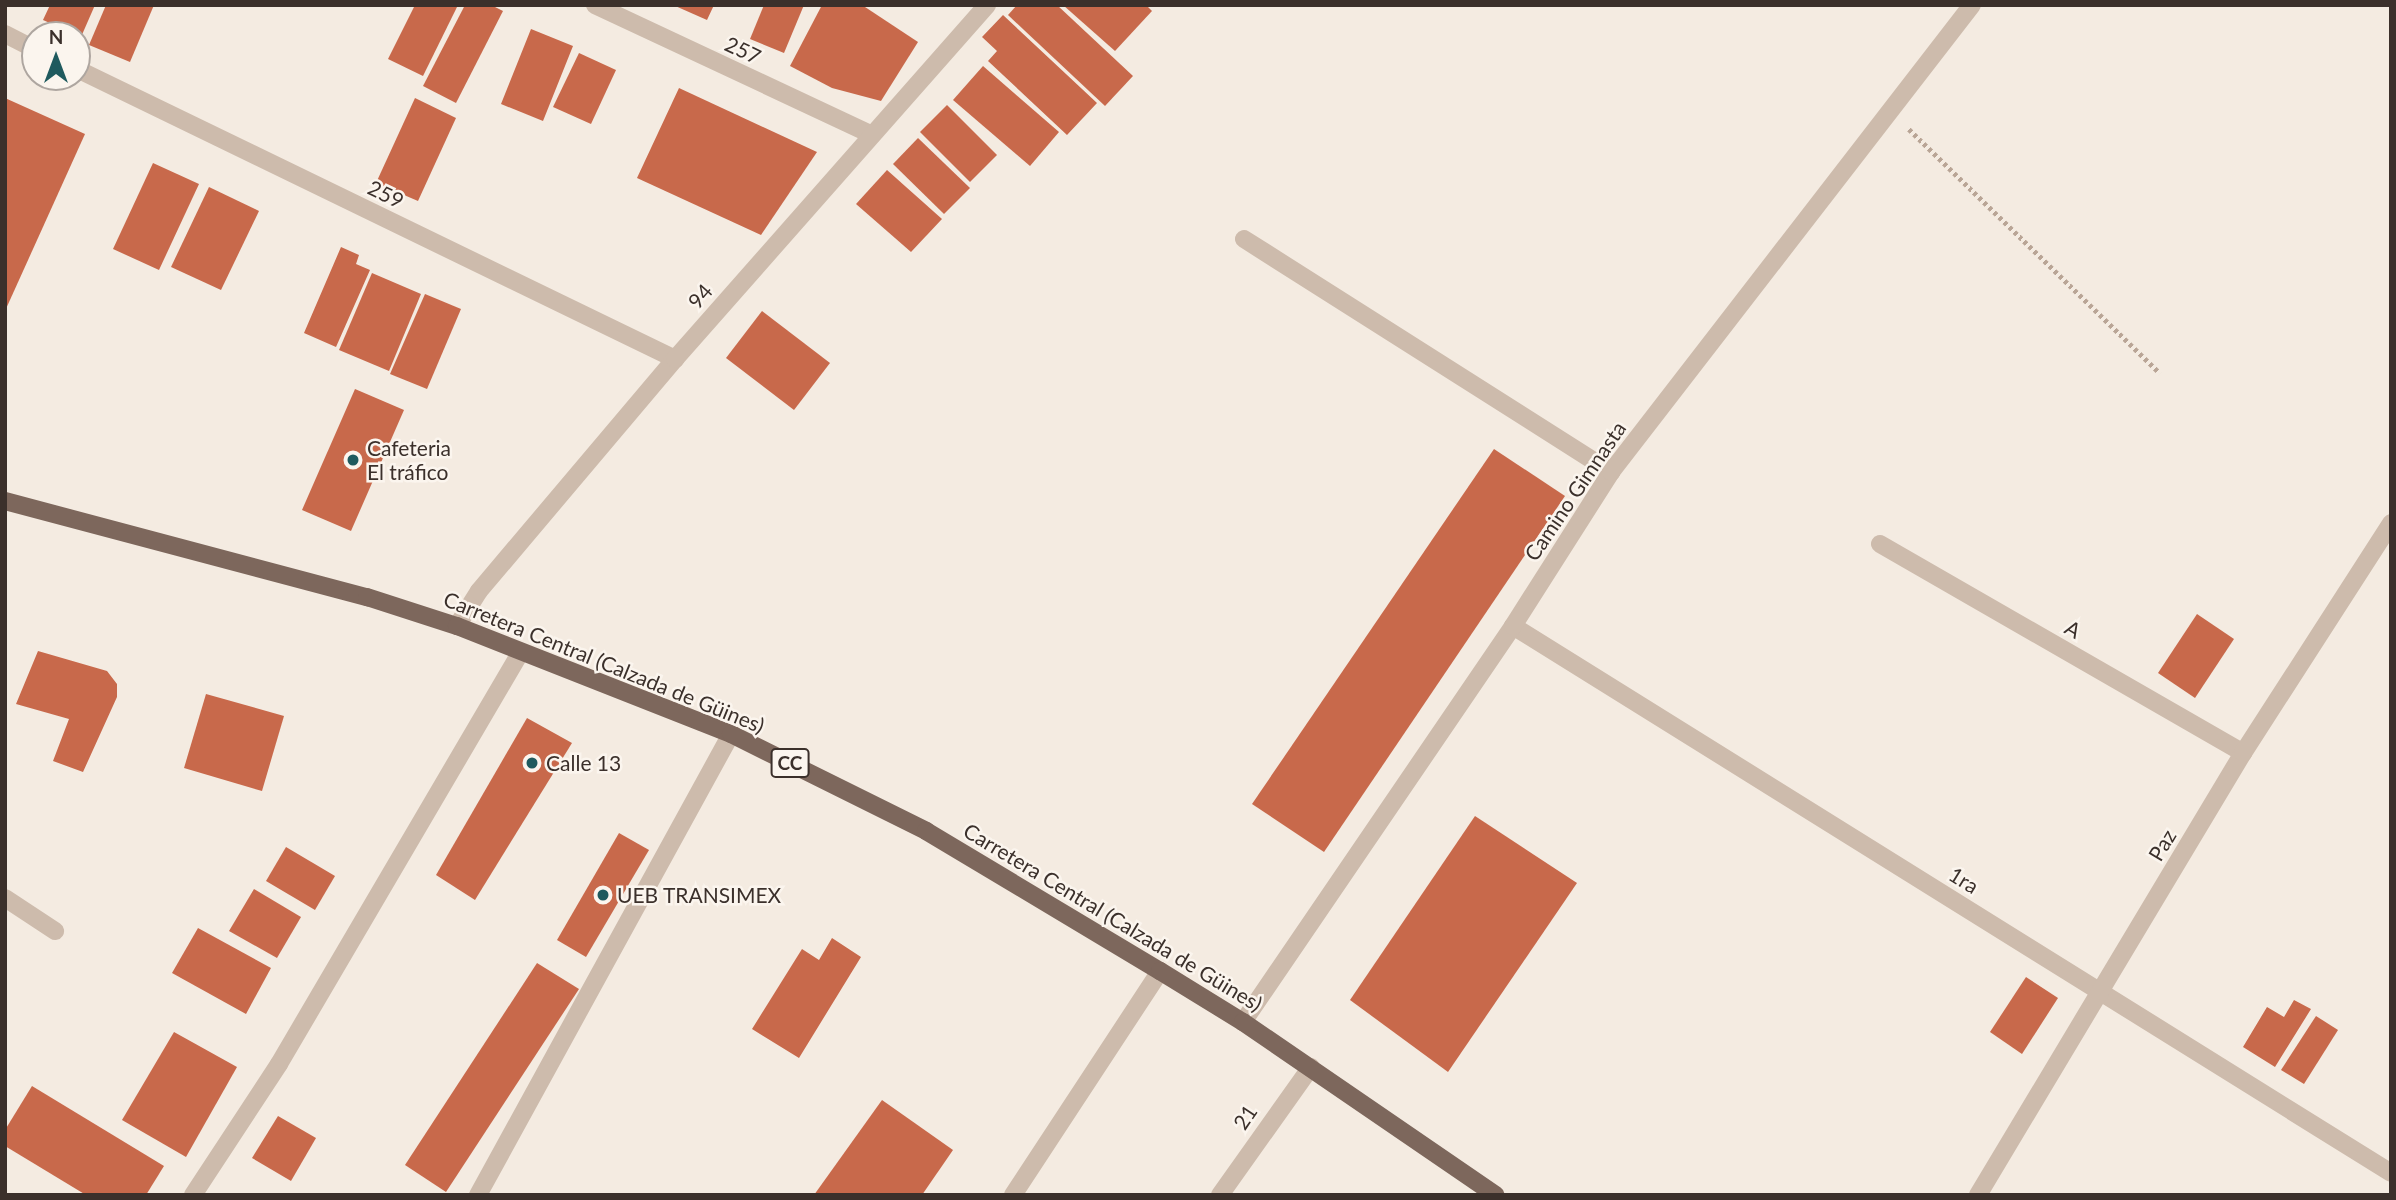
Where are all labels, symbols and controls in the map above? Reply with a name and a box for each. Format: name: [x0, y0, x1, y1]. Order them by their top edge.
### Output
north arrow: [21, 21, 91, 91]
text: N: [49, 25, 63, 48]
street label: 257: [721, 31, 765, 69]
street label: 259: [364, 175, 408, 213]
street label: 94: [682, 279, 718, 313]
street label: Camino Gimnasta: [1519, 417, 1631, 565]
place label: Cafeteria El tráfico: [367, 435, 451, 485]
marker: Cafeteria El tráfico: [345, 452, 361, 468]
street label: Carretera Central (Calzada de Güines): [440, 586, 768, 738]
street label: A: [2061, 615, 2085, 643]
road number: CC: [769, 748, 811, 778]
place label: Calle 13: [546, 750, 621, 776]
marker: Calle 13: [524, 755, 540, 771]
street label: Carretera Central (Calzada de Güines): [959, 818, 1267, 1016]
street label: Paz: [2143, 825, 2181, 865]
street label: 1ra: [1945, 861, 1983, 899]
place label: UEB TRANSIMEX: [617, 882, 782, 908]
marker: UEB TRANSIMEX: [595, 887, 611, 903]
street label: 21: [1228, 1100, 1262, 1134]

